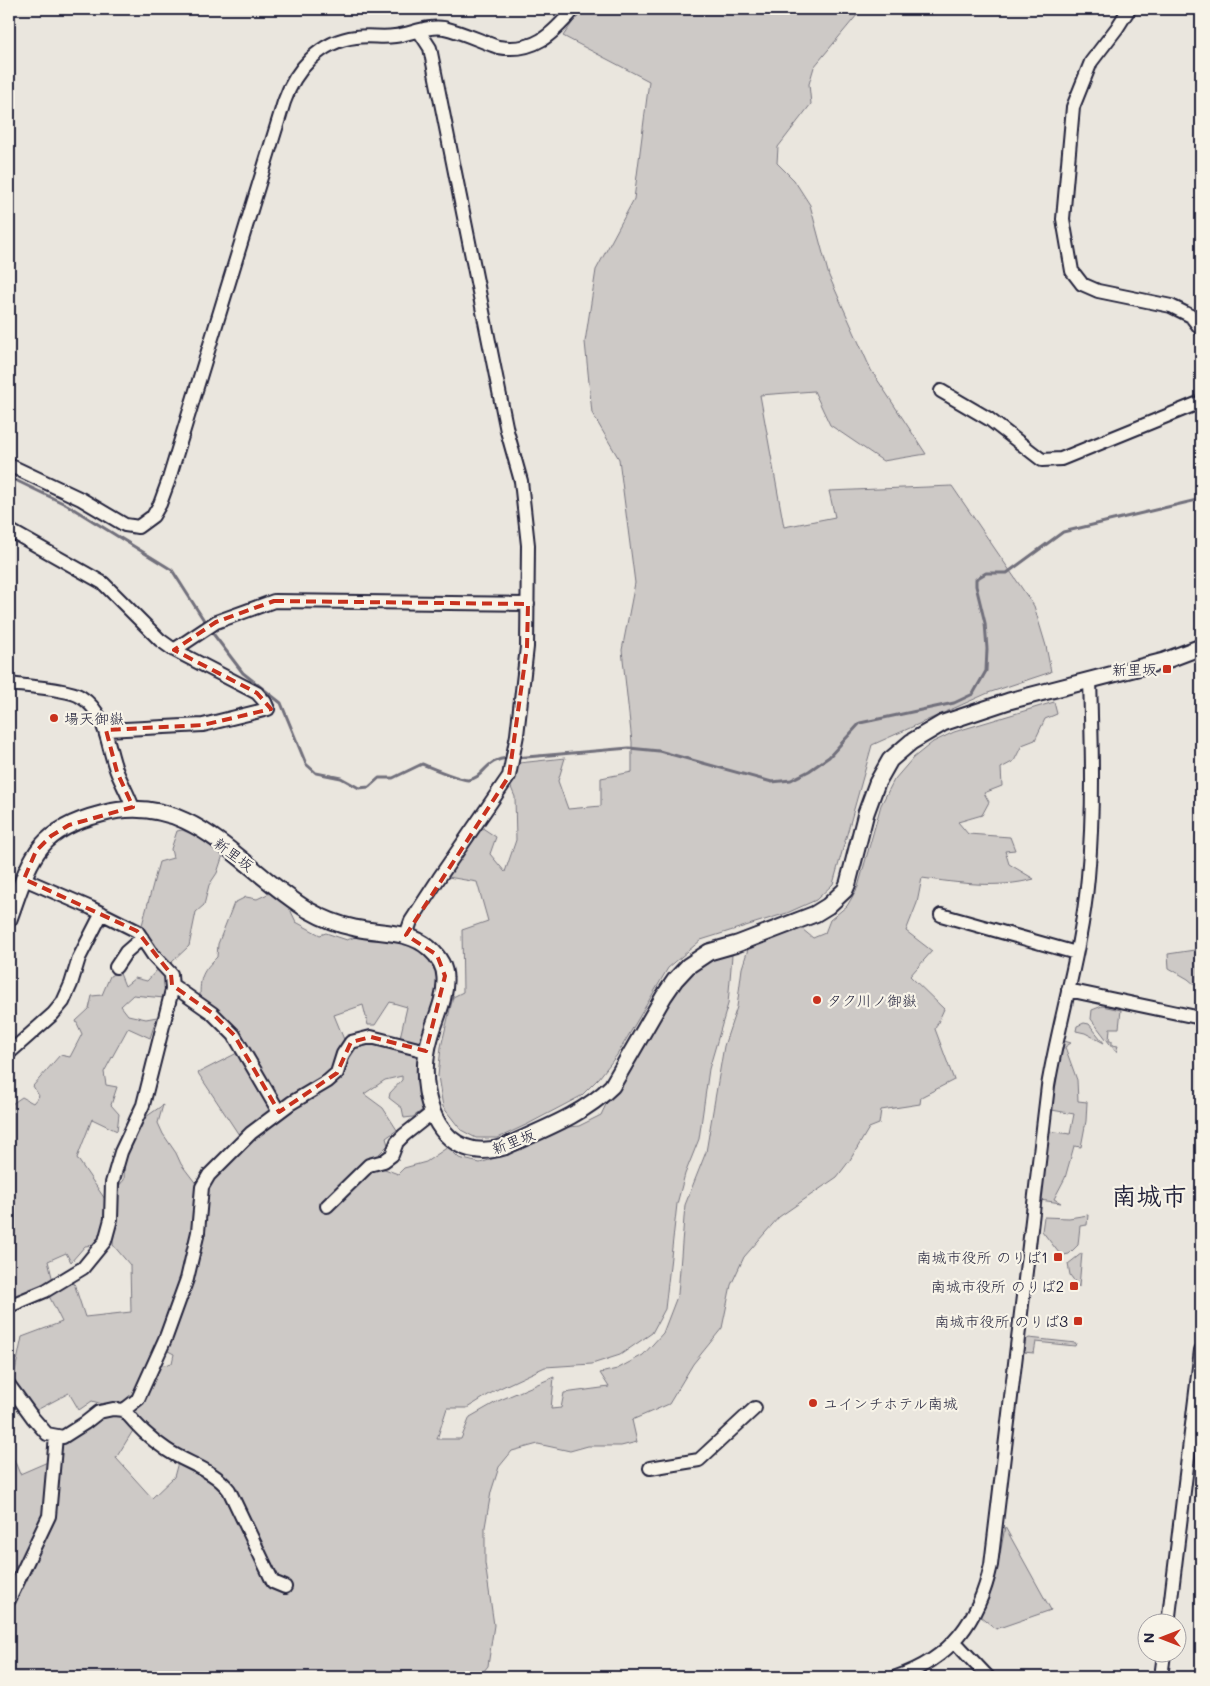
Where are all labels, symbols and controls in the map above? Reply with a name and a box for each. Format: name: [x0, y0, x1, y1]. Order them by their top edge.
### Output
place label: 新里坂: [1112, 659, 1157, 679]
marker: 新里坂: [1161, 663, 1173, 675]
place label: 場天御嶽: [64, 708, 124, 728]
marker: 場天御嶽: [48, 712, 60, 724]
street label: 新里坂: [210, 832, 258, 876]
place label: タク川ノ御嶽: [827, 990, 917, 1010]
marker: タク川ノ御嶽: [811, 994, 823, 1006]
street label: 新里坂: [488, 1124, 538, 1158]
district label: 南城市: [1111, 1179, 1187, 1211]
place label: 南城市役所 のりば1: [916, 1247, 1048, 1267]
marker: 南城市役所 のりば1: [1052, 1251, 1064, 1263]
place label: 南城市役所 のりば2: [931, 1276, 1064, 1296]
marker: 南城市役所 のりば2: [1068, 1280, 1080, 1292]
place label: 南城市役所 のりば3: [934, 1311, 1068, 1331]
marker: 南城市役所 のりば3: [1072, 1315, 1084, 1327]
place label: ユインチホテル南城: [823, 1393, 958, 1413]
marker: ユインチホテル南城: [807, 1397, 819, 1409]
north arrow: [1138, 1614, 1188, 1664]
text: N: [1139, 1633, 1158, 1643]

